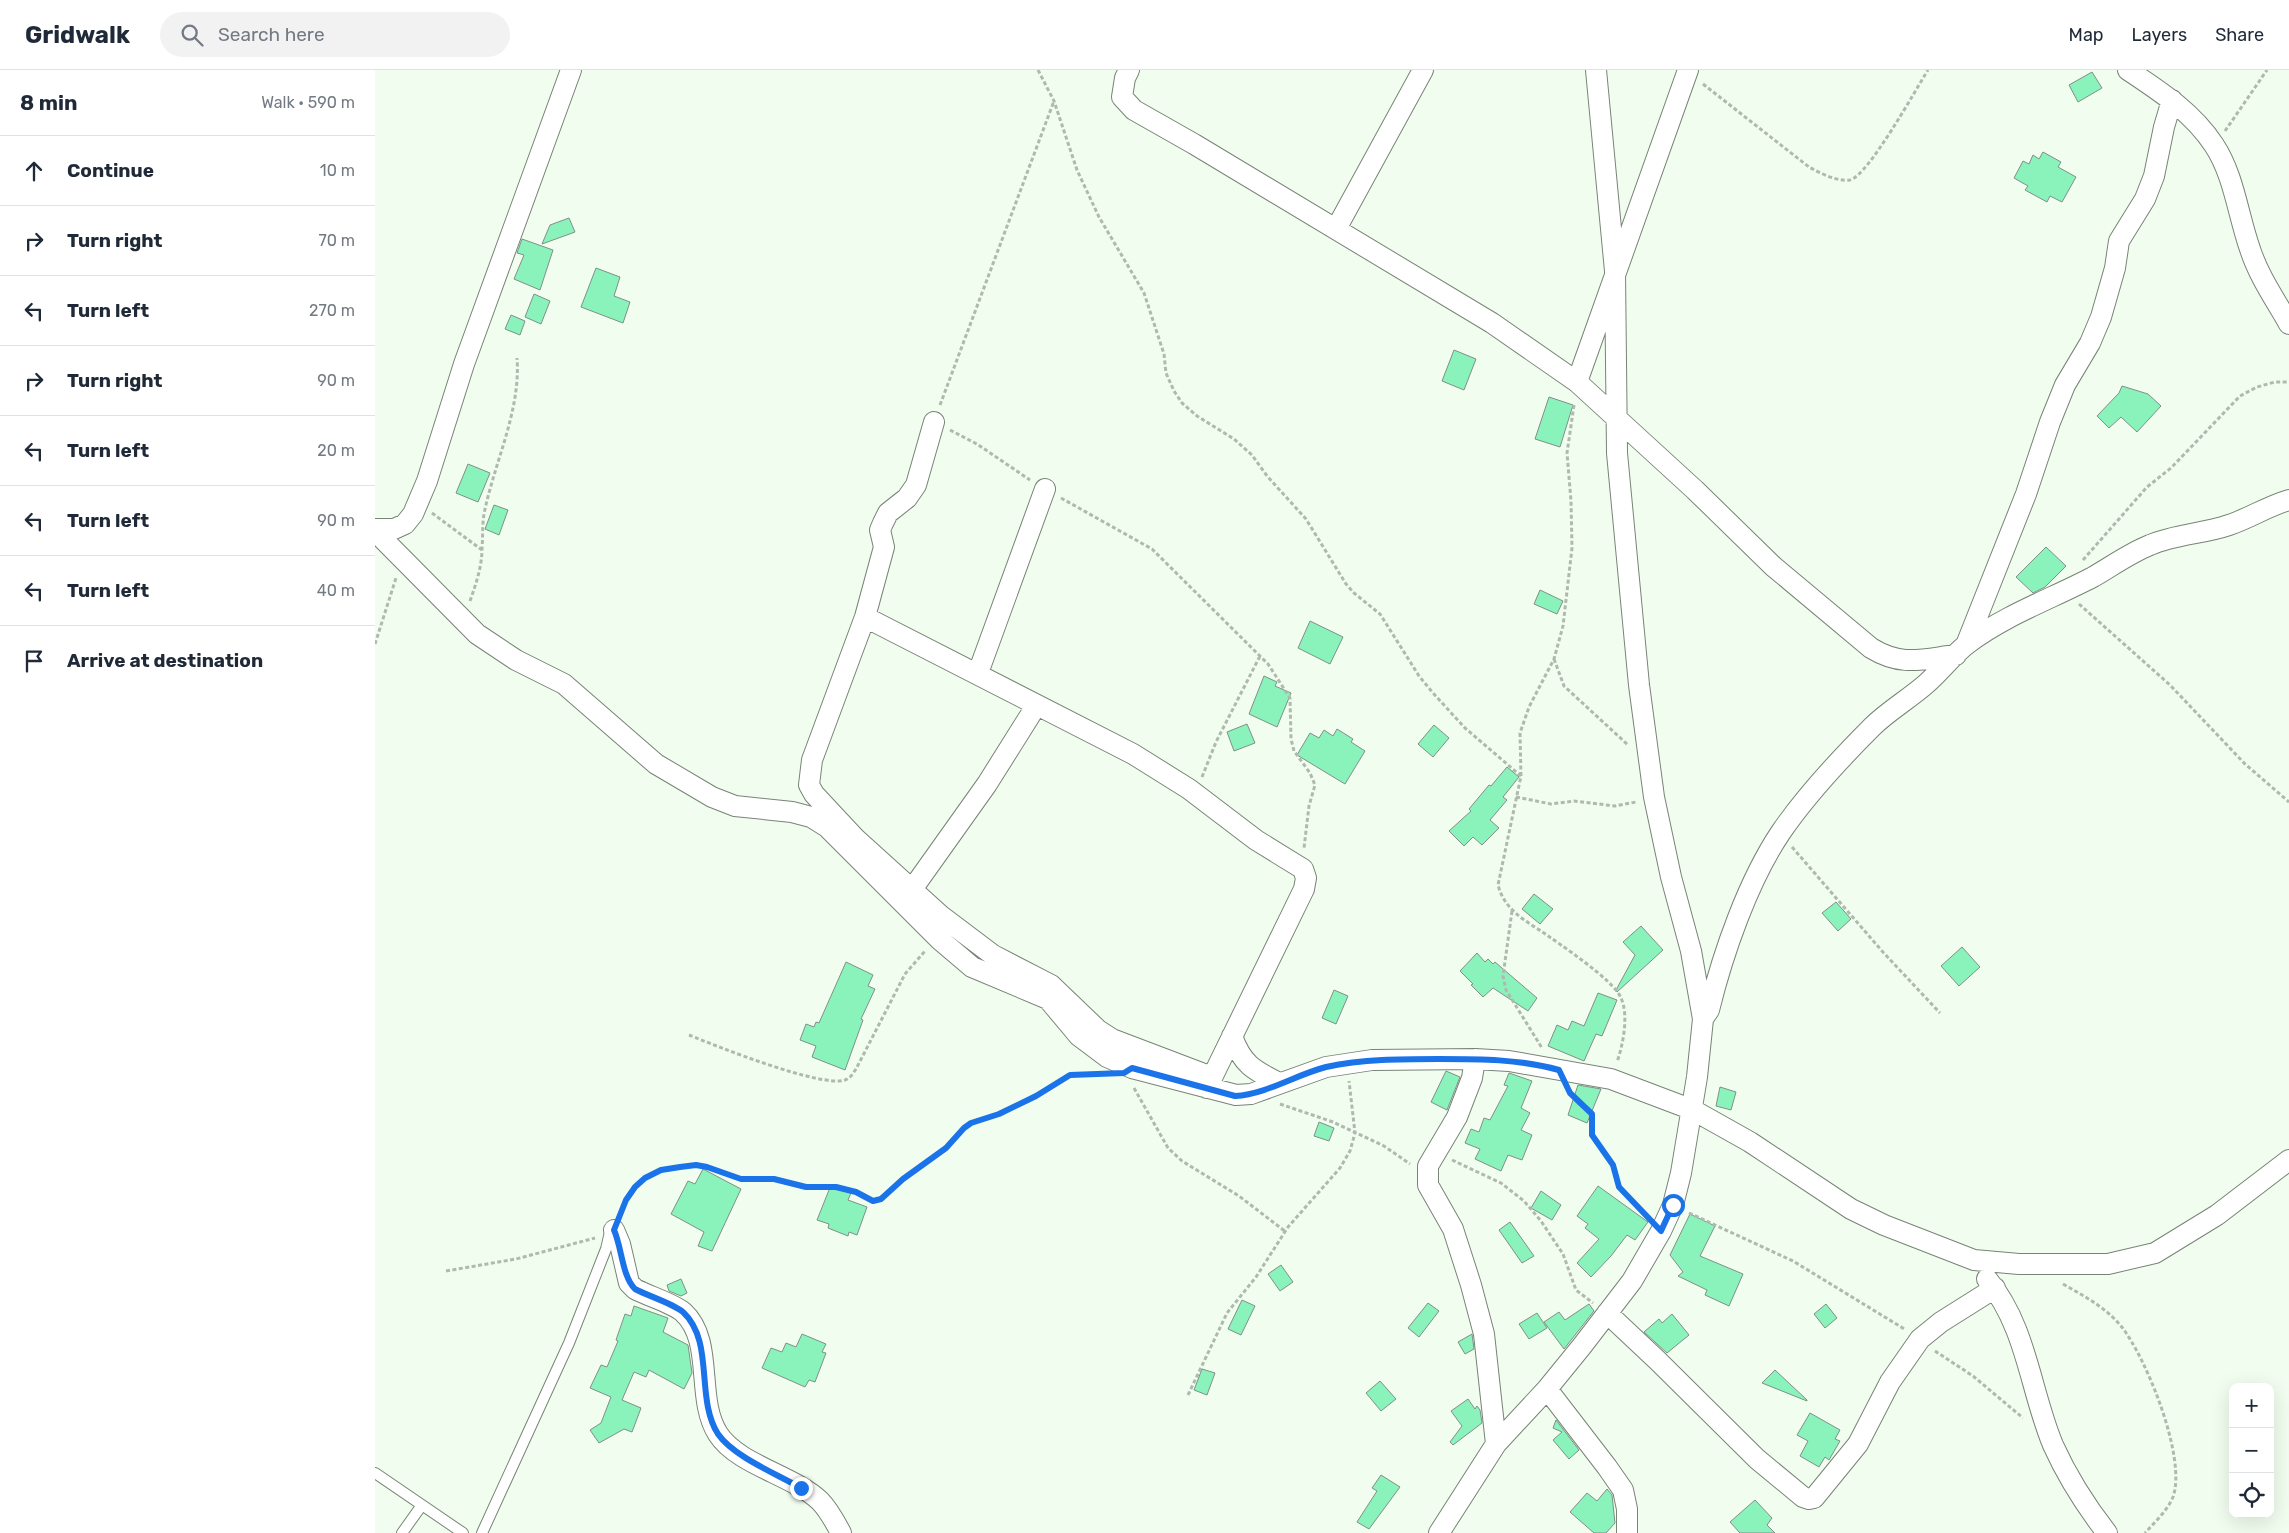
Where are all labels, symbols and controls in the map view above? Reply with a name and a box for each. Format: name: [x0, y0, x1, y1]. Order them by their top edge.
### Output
search box: [160, 12, 510, 57]
text: Gridwalk: [25, 21, 130, 49]
icon: search: [178, 21, 206, 49]
text: Search here: [218, 23, 325, 46]
text: Map: [2069, 24, 2104, 46]
text: Layers: [2132, 24, 2187, 46]
text: Share: [2215, 24, 2264, 46]
text: 8 min: [20, 90, 77, 115]
text: Walk · 590 m: [261, 93, 355, 112]
icon: ahead: [20, 157, 48, 185]
text: Continue: [67, 159, 154, 182]
text: 10 m: [320, 161, 355, 180]
icon: right: [20, 227, 48, 255]
text: Turn right: [67, 229, 162, 252]
text: 70 m: [318, 231, 355, 250]
icon: left: [20, 297, 48, 325]
text: Turn left: [67, 299, 149, 322]
text: 270 m: [309, 301, 355, 320]
icon: right: [20, 367, 48, 395]
text: Turn right: [67, 369, 162, 392]
text: 90 m: [317, 371, 355, 390]
icon: left: [20, 437, 48, 465]
text: Turn left: [67, 439, 149, 462]
text: 20 m: [317, 441, 355, 460]
icon: left: [20, 507, 48, 535]
text: Turn left: [67, 509, 149, 532]
text: 90 m: [317, 511, 355, 530]
icon: left: [20, 577, 48, 605]
text: Turn left: [67, 579, 149, 602]
text: 40 m: [317, 581, 355, 600]
icon: arrive: [20, 647, 48, 675]
text: Arrive at destination: [67, 649, 263, 672]
route start: [1662, 1194, 1685, 1217]
map controls: [2229, 1383, 2274, 1518]
button: +: [2229, 1383, 2274, 1428]
button: −: [2229, 1428, 2274, 1473]
button: locate: [2229, 1473, 2274, 1518]
route end: [790, 1477, 813, 1500]

